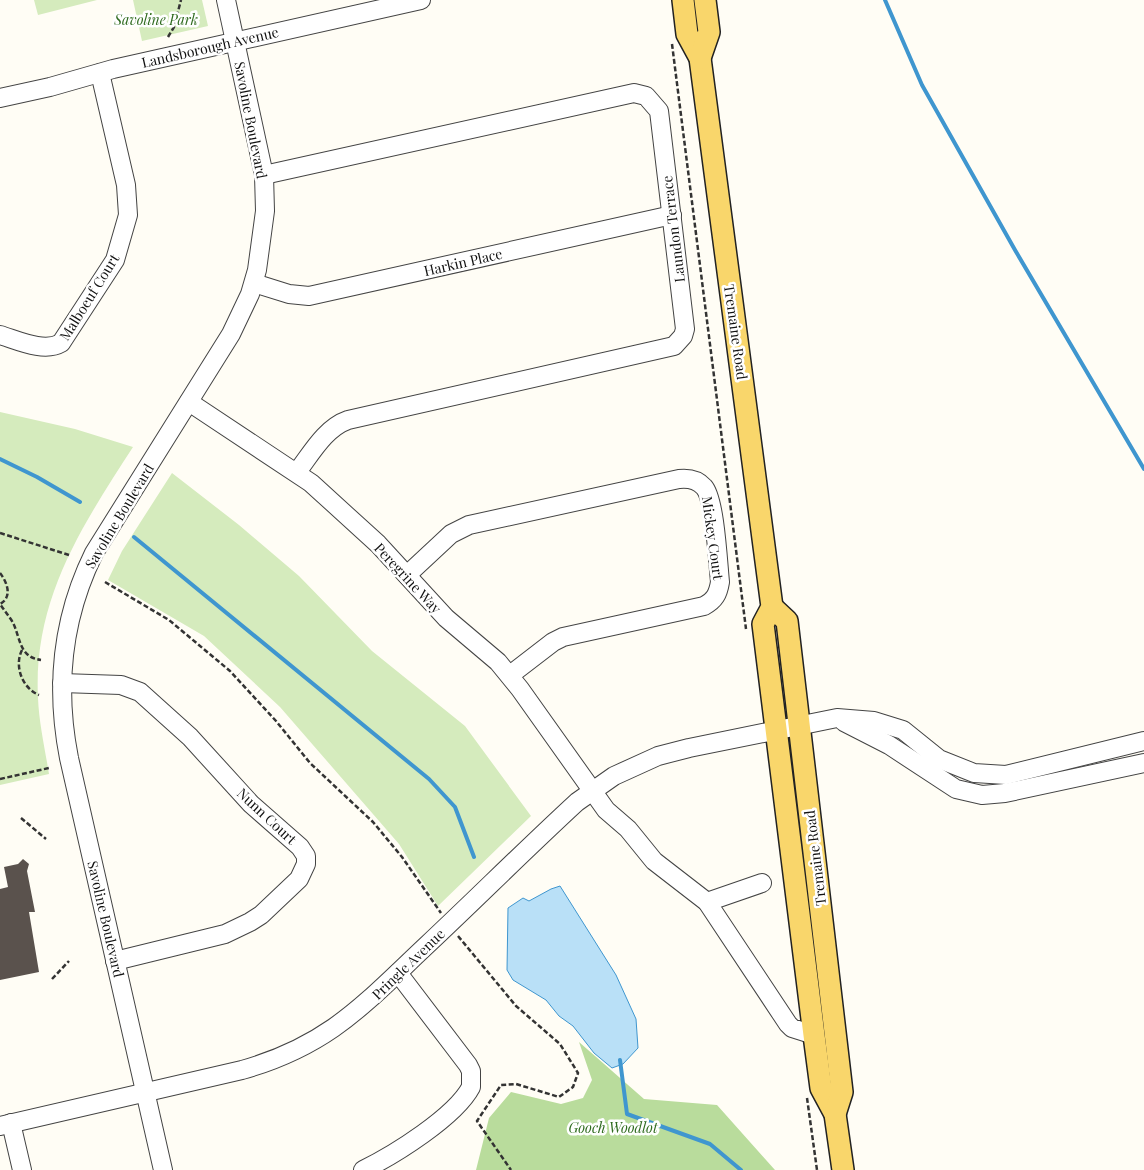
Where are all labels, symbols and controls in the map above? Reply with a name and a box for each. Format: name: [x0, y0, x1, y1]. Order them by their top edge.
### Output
park label: Savoline Park: [113, 10, 198, 29]
street label: Landsborough Avenue: [140, 22, 280, 72]
street label: Savoline Boulevard: [230, 60, 272, 180]
street label: Laundon Terrace: [657, 174, 689, 284]
street label: Harkin Place: [422, 244, 504, 280]
street label: Malboeuf Court: [55, 249, 124, 344]
street label: Tremaine Road: [720, 283, 752, 381]
street label: Savoline Boulevard: [80, 460, 158, 572]
street label: Mickey Court: [698, 495, 728, 582]
street label: Peregrine Way: [370, 539, 446, 617]
street label: Nunn Court: [233, 784, 302, 849]
street label: Tremaine Road: [800, 809, 830, 907]
street label: Savoline Boulevard: [83, 859, 129, 979]
street label: Pringle Avenue: [367, 924, 449, 1004]
park label: Gooch Woodlot: [568, 1118, 659, 1137]

